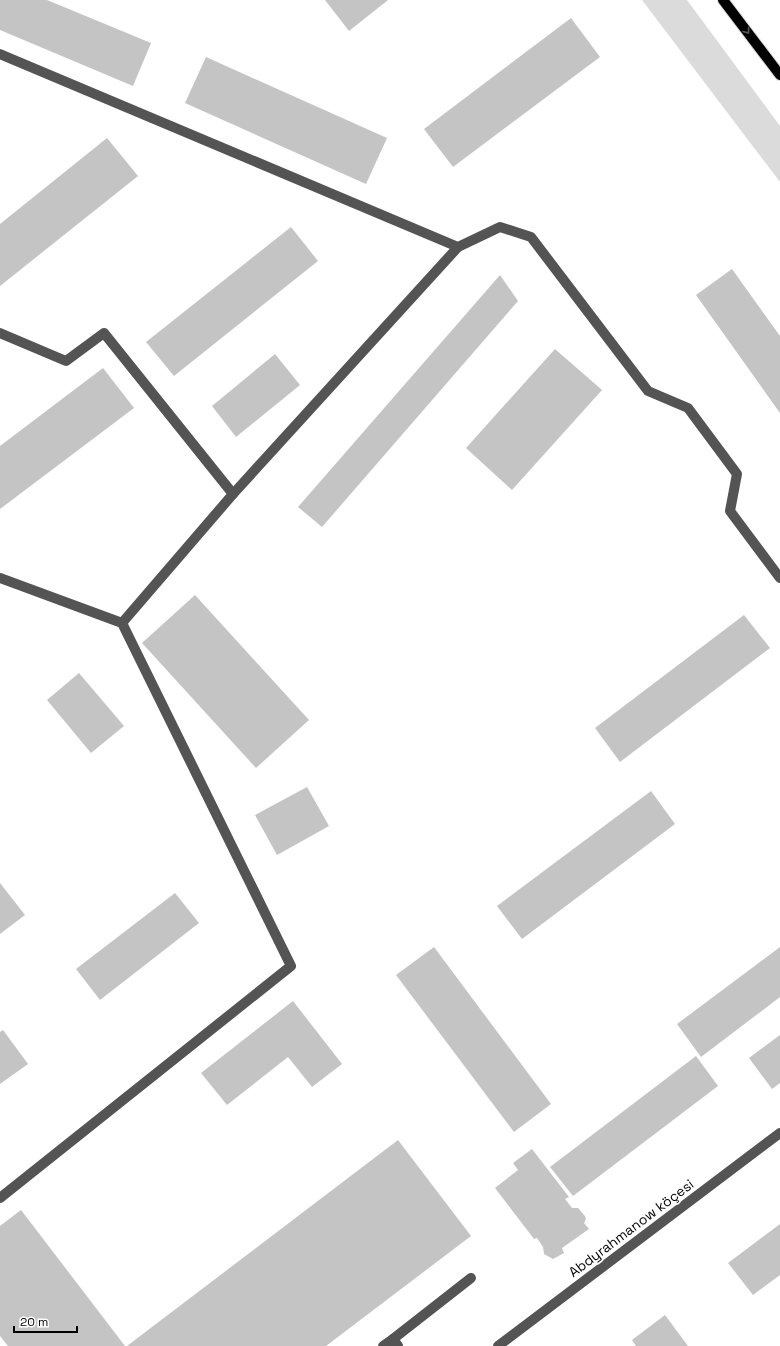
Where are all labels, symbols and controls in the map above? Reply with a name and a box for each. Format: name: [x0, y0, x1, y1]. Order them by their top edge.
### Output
one-way arrow: [742, 27, 749, 34]
street label: Abdyrahmanow köçesi: [565, 1175, 697, 1281]
scale bar: [14, 1308, 77, 1334]
text: 20 m: [20, 1314, 48, 1330]

